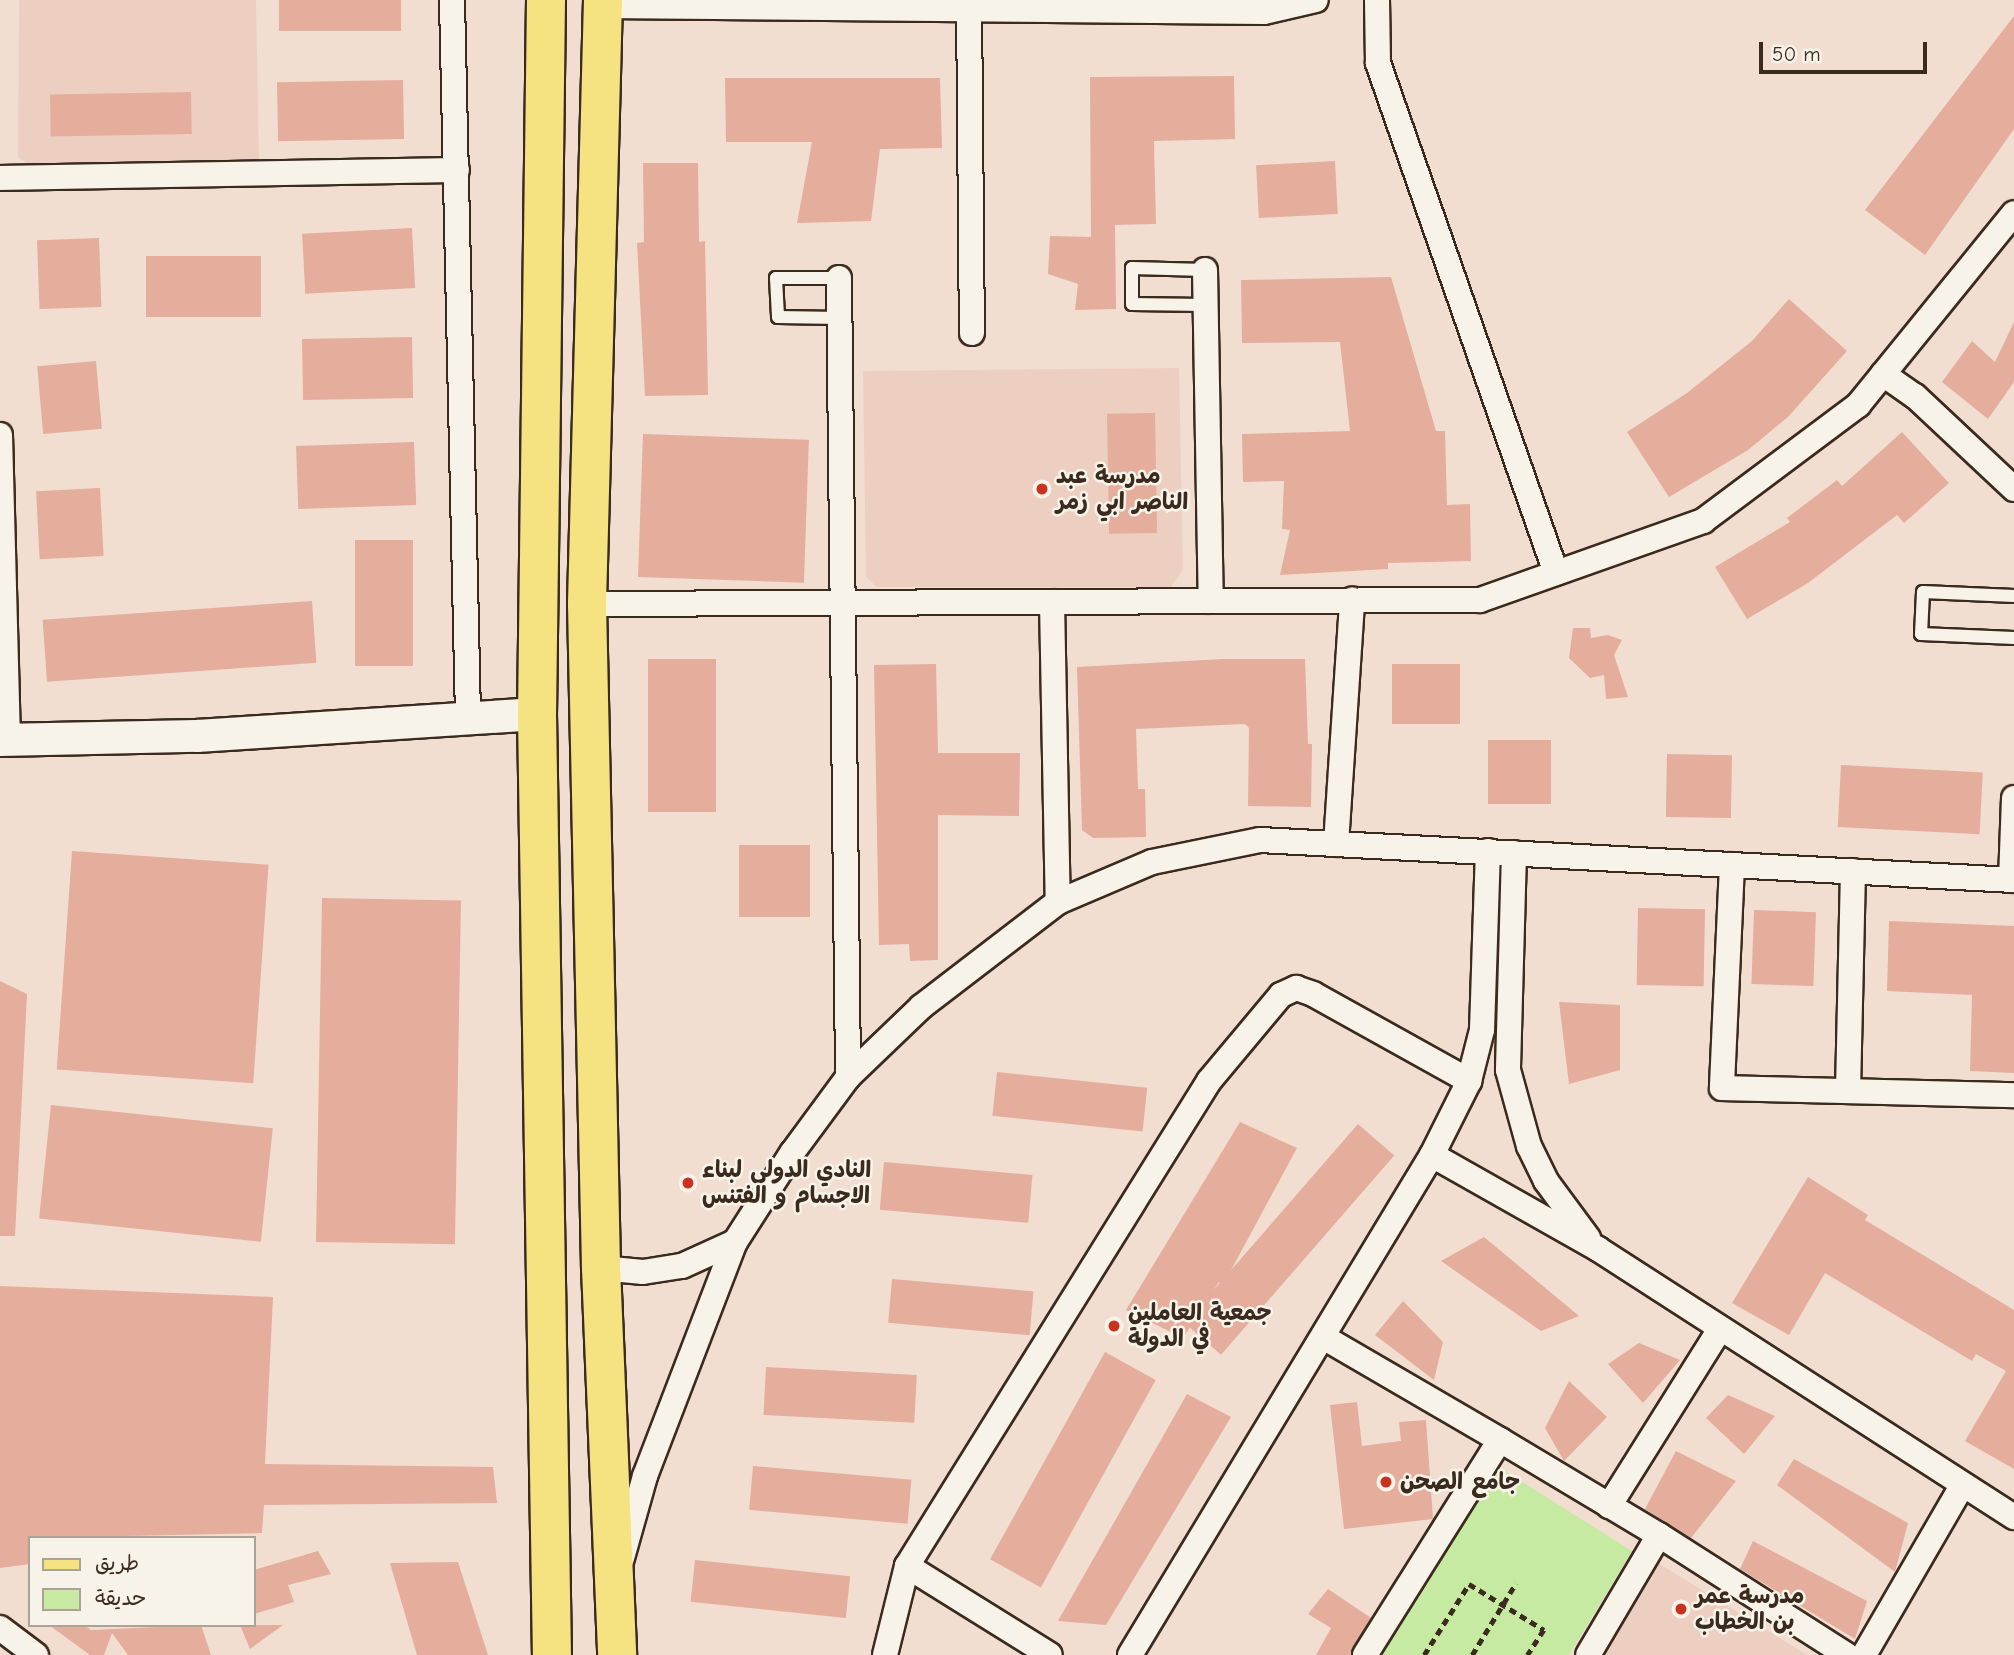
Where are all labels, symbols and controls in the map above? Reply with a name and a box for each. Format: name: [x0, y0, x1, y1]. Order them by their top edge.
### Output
scale bar: [1762, 28, 1930, 72]
text: 50 m: [1772, 42, 1821, 66]
place label: مدرسة عبد الناصر ابي زمر: [1056, 462, 1188, 516]
marker: مدرسة عبد الناصر ابي زمر: [1034, 481, 1050, 497]
place label: النادي الدولي لبناء الاجسام و الفتنس: [702, 1156, 871, 1210]
marker: النادي الدولي لبناء الاجسام و الفتنس: [680, 1175, 696, 1191]
place label: جمعية العاملين في الدولة: [1128, 1299, 1272, 1353]
marker: جمعية العاملين في الدولة: [1106, 1318, 1122, 1334]
place label: جامع الصحن: [1400, 1468, 1520, 1496]
marker: جامع الصحن: [1378, 1474, 1394, 1490]
legend: [28, 1536, 256, 1627]
text: طريق: [95, 1551, 139, 1575]
place label: مدرسة عمر بن الخطاب: [1695, 1582, 1804, 1636]
text: حديقة: [95, 1586, 146, 1610]
marker: مدرسة عمر بن الخطاب: [1673, 1601, 1689, 1617]

